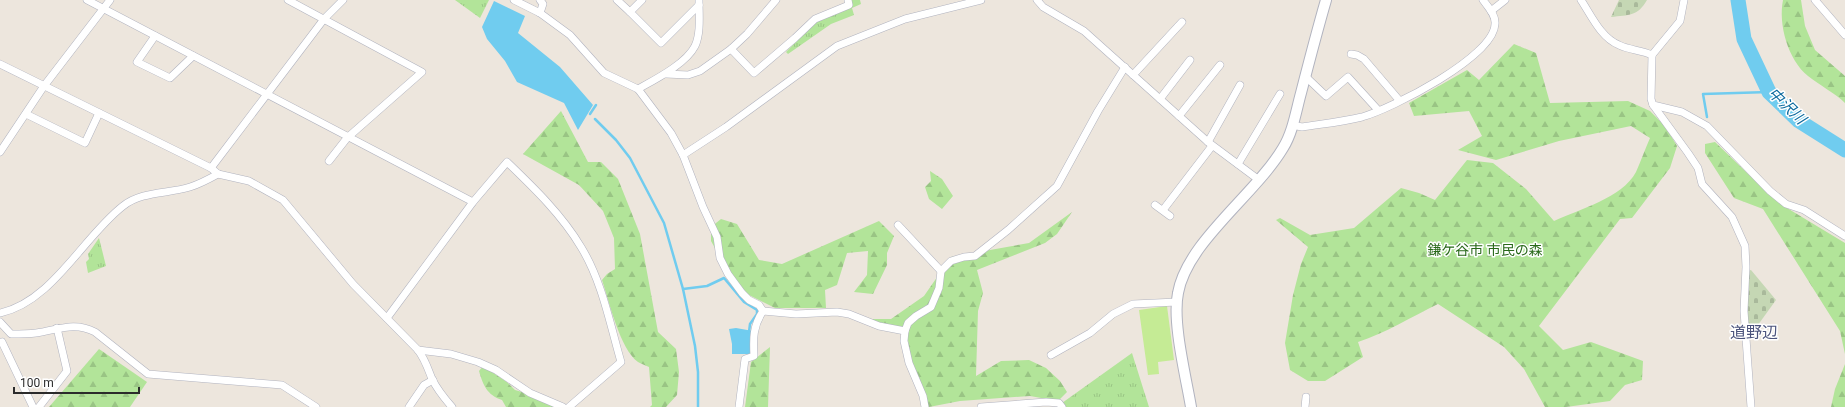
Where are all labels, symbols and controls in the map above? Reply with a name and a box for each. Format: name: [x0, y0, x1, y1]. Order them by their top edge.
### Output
water label: 中沢川: [1765, 84, 1811, 129]
park label: 鎌ケ谷市 市民の森: [1427, 242, 1543, 258]
district label: 道野辺: [1730, 323, 1778, 342]
scale bar: [14, 369, 139, 395]
text: 100 m: [20, 376, 54, 390]

